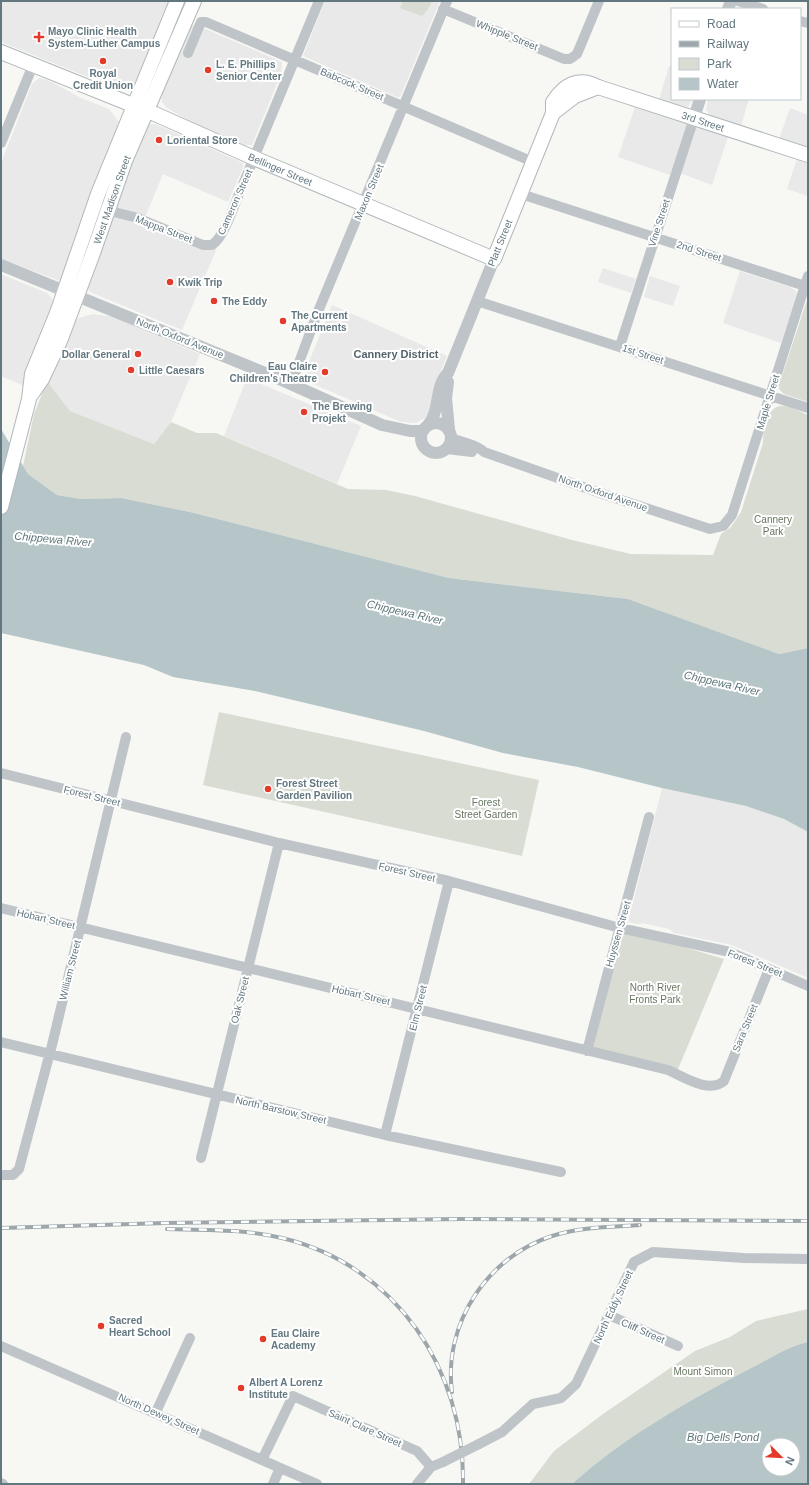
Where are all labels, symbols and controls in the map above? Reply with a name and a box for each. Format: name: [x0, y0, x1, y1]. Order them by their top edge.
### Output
legend: [671, 8, 801, 100]
text: Road: [707, 17, 736, 31]
street label: Whipple Street: [475, 18, 540, 52]
place label: Mayo Clinic Health System-Luther Campus: [48, 26, 161, 49]
marker: Mayo Clinic Health System-Luther Campus: [33, 31, 45, 43]
text: Railway: [707, 37, 749, 51]
marker: Royal Credit Union: [98, 56, 108, 66]
text: Park: [707, 57, 733, 71]
place label: L. E. Phillips Senior Center: [216, 59, 282, 82]
marker: L. E. Phillips Senior Center: [203, 65, 213, 75]
street label: Babcock Street: [319, 66, 386, 102]
place label: Royal Credit Union: [73, 68, 133, 91]
text: Water: [707, 77, 739, 91]
street label: 3rd Street: [680, 109, 726, 133]
marker: Loriental Store: [154, 135, 164, 145]
place label: Loriental Store: [167, 135, 238, 146]
street label: Bellinger Street: [247, 151, 314, 188]
street label: West Madison Street: [91, 154, 132, 245]
street label: Maxon Street: [352, 162, 386, 222]
street label: Cameron Street: [216, 167, 254, 236]
street label: Vine Street: [646, 198, 672, 248]
street label: Mappa Street: [134, 213, 194, 245]
street label: Platt Street: [486, 218, 514, 268]
street label: 2nd Street: [675, 239, 723, 263]
marker: Kwik Trip: [165, 277, 175, 287]
place label: Kwik Trip: [178, 277, 222, 288]
marker: The Eddy: [209, 296, 219, 306]
place label: The Eddy: [222, 296, 267, 307]
place label: The Current Apartments: [291, 310, 348, 333]
street label: North Oxford Avenue: [135, 315, 226, 361]
marker: The Current Apartments: [278, 316, 288, 326]
street label: 1st Street: [621, 342, 665, 366]
district label: Cannery District: [354, 348, 439, 360]
place label: Dollar General: [62, 349, 130, 360]
marker: Dollar General: [133, 349, 143, 359]
place label: Eau Claire Children's Theatre: [230, 361, 317, 384]
marker: Little Caesars: [126, 365, 136, 375]
place label: Little Caesars: [139, 365, 205, 376]
marker: Eau Claire Children's Theatre: [320, 367, 330, 377]
street label: Maple Street: [754, 373, 782, 431]
place label: The Brewing Projekt: [312, 401, 372, 424]
marker: The Brewing Projekt: [299, 407, 309, 417]
street label: North Oxford Avenue: [557, 473, 649, 514]
park label: Cannery Park: [754, 514, 792, 537]
water label: Chippewa River: [14, 530, 94, 548]
water label: Chippewa River: [366, 597, 445, 627]
water label: Chippewa River: [683, 668, 762, 698]
place label: Forest Street Garden Pavilion: [276, 778, 352, 801]
street label: Forest Street: [63, 784, 122, 808]
marker: Forest Street Garden Pavilion: [263, 784, 273, 794]
park label: Forest Street Garden: [455, 797, 517, 820]
street label: Forest Street: [378, 860, 437, 884]
street label: Huyssen Street: [603, 899, 633, 968]
street label: Hobart Street: [16, 907, 76, 931]
street label: William Street: [57, 939, 83, 1001]
street label: Forest Street: [726, 947, 784, 979]
street label: Oak Street: [229, 975, 251, 1025]
park label: North River Fronts Park: [629, 982, 682, 1005]
street label: Hobart Street: [331, 983, 391, 1007]
street label: Elm Street: [407, 984, 429, 1032]
street label: Sara Street: [730, 1002, 760, 1054]
street label: North Barstow Street: [235, 1094, 328, 1126]
street label: North Eddy Street: [591, 1268, 635, 1345]
place label: Sacred Heart School: [109, 1315, 171, 1338]
street label: Cliff Street: [620, 1317, 667, 1346]
marker: Sacred Heart School: [96, 1321, 106, 1331]
place label: Eau Claire Academy: [271, 1328, 320, 1351]
marker: Eau Claire Academy: [258, 1334, 268, 1344]
park label: Mount Simon: [674, 1366, 732, 1377]
place label: Albert A Lorenz Institute: [249, 1377, 323, 1400]
marker: Albert A Lorenz Institute: [236, 1383, 246, 1393]
street label: North Dewey Street: [117, 1391, 201, 1437]
street label: Saint Clare Street: [327, 1407, 403, 1449]
water label: Big Dells Pond: [687, 1431, 760, 1443]
north arrow: [761, 1437, 801, 1477]
text: N: [783, 1455, 797, 1467]

